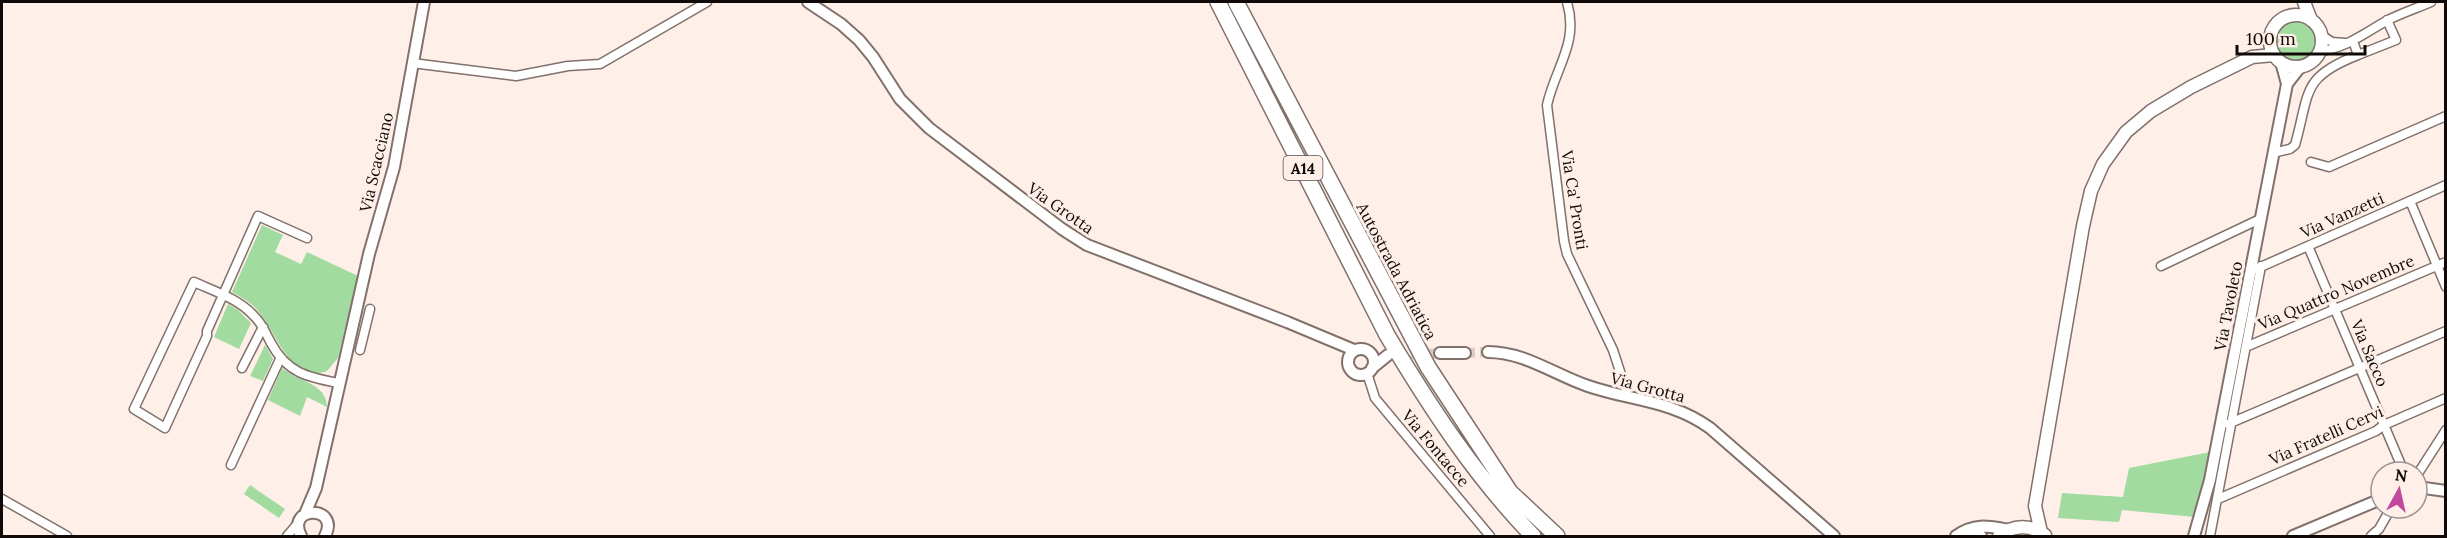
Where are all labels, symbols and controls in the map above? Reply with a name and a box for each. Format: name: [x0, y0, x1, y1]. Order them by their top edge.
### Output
scale bar: [2237, 18, 2364, 56]
text: 100 m: [2246, 27, 2296, 50]
street label: Via Scacciano: [355, 110, 397, 215]
street label: Via Ca' Pronti: [1557, 148, 1593, 251]
road number: A14: [1284, 156, 1322, 180]
street label: Via Grotta: [1023, 177, 1098, 238]
street label: Via Vanzetti: [2296, 188, 2387, 243]
street label: Autostrada Adriatica: [1352, 198, 1442, 343]
street label: Via Quattro Novembre: [2254, 250, 2417, 334]
street label: Via Tavoleto: [2209, 259, 2246, 354]
street label: Via Sacco: [2347, 316, 2393, 389]
street label: Via Grotta: [1608, 367, 1687, 407]
street label: Via Fratelli Cervi: [2265, 401, 2386, 469]
street label: Via Fontacce: [1397, 405, 1474, 491]
north arrow: [2369, 460, 2429, 520]
text: N: [2394, 464, 2409, 486]

